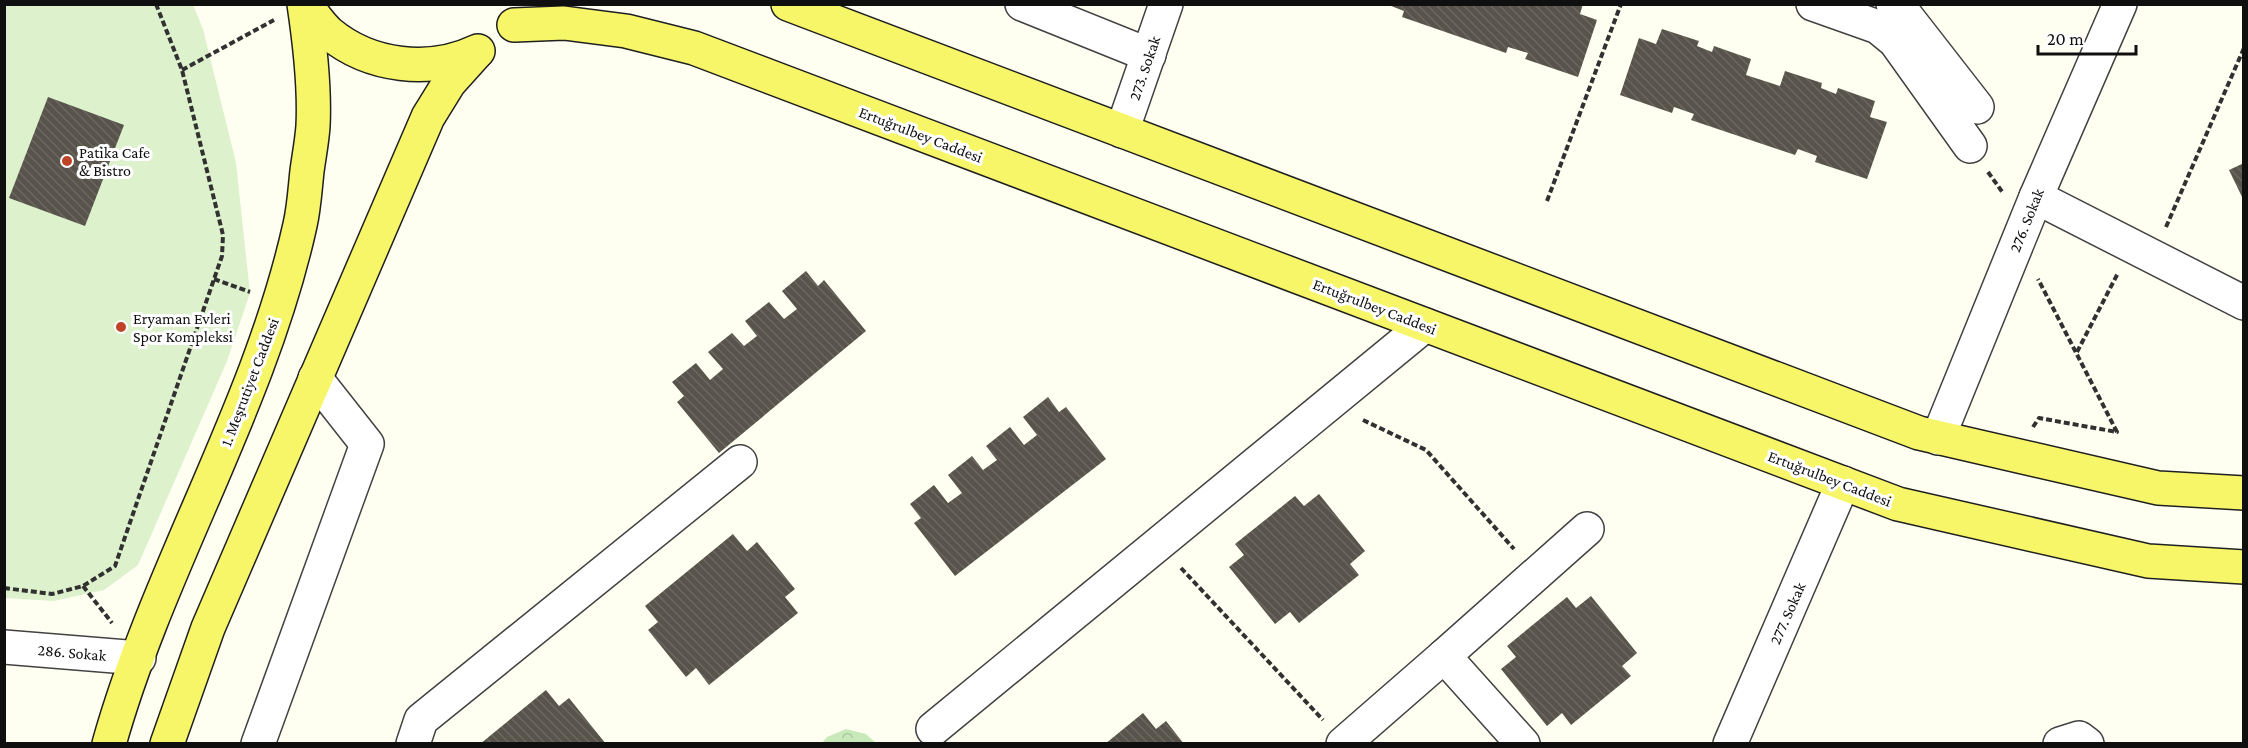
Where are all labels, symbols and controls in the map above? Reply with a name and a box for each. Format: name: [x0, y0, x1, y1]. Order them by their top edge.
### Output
scale bar: [2038, 18, 2136, 56]
text: 20 m: [2047, 29, 2084, 49]
street label: 273. Sokak: [1126, 34, 1163, 102]
street label: Ertuğrulbey Caddesi: [856, 103, 985, 167]
place label: Patika Cafe & Bistro: [79, 144, 150, 179]
marker: Patika Cafe & Bistro: [60, 154, 74, 168]
street label: 276. Sokak: [2006, 185, 2047, 255]
street label: Ertuğrulbey Caddesi: [1310, 275, 1439, 339]
place label: Eryaman Evleri Spor Kompleksi: [133, 310, 233, 346]
street label: 1. Meşrutiyet Caddesi: [217, 316, 283, 449]
marker: Eryaman Evleri Spor Kompleksi: [114, 320, 128, 334]
street label: Ertuğrulbey Caddesi: [1765, 447, 1894, 511]
street label: 277. Sokak: [1766, 579, 1809, 647]
street label: 286. Sokak: [37, 641, 107, 664]

